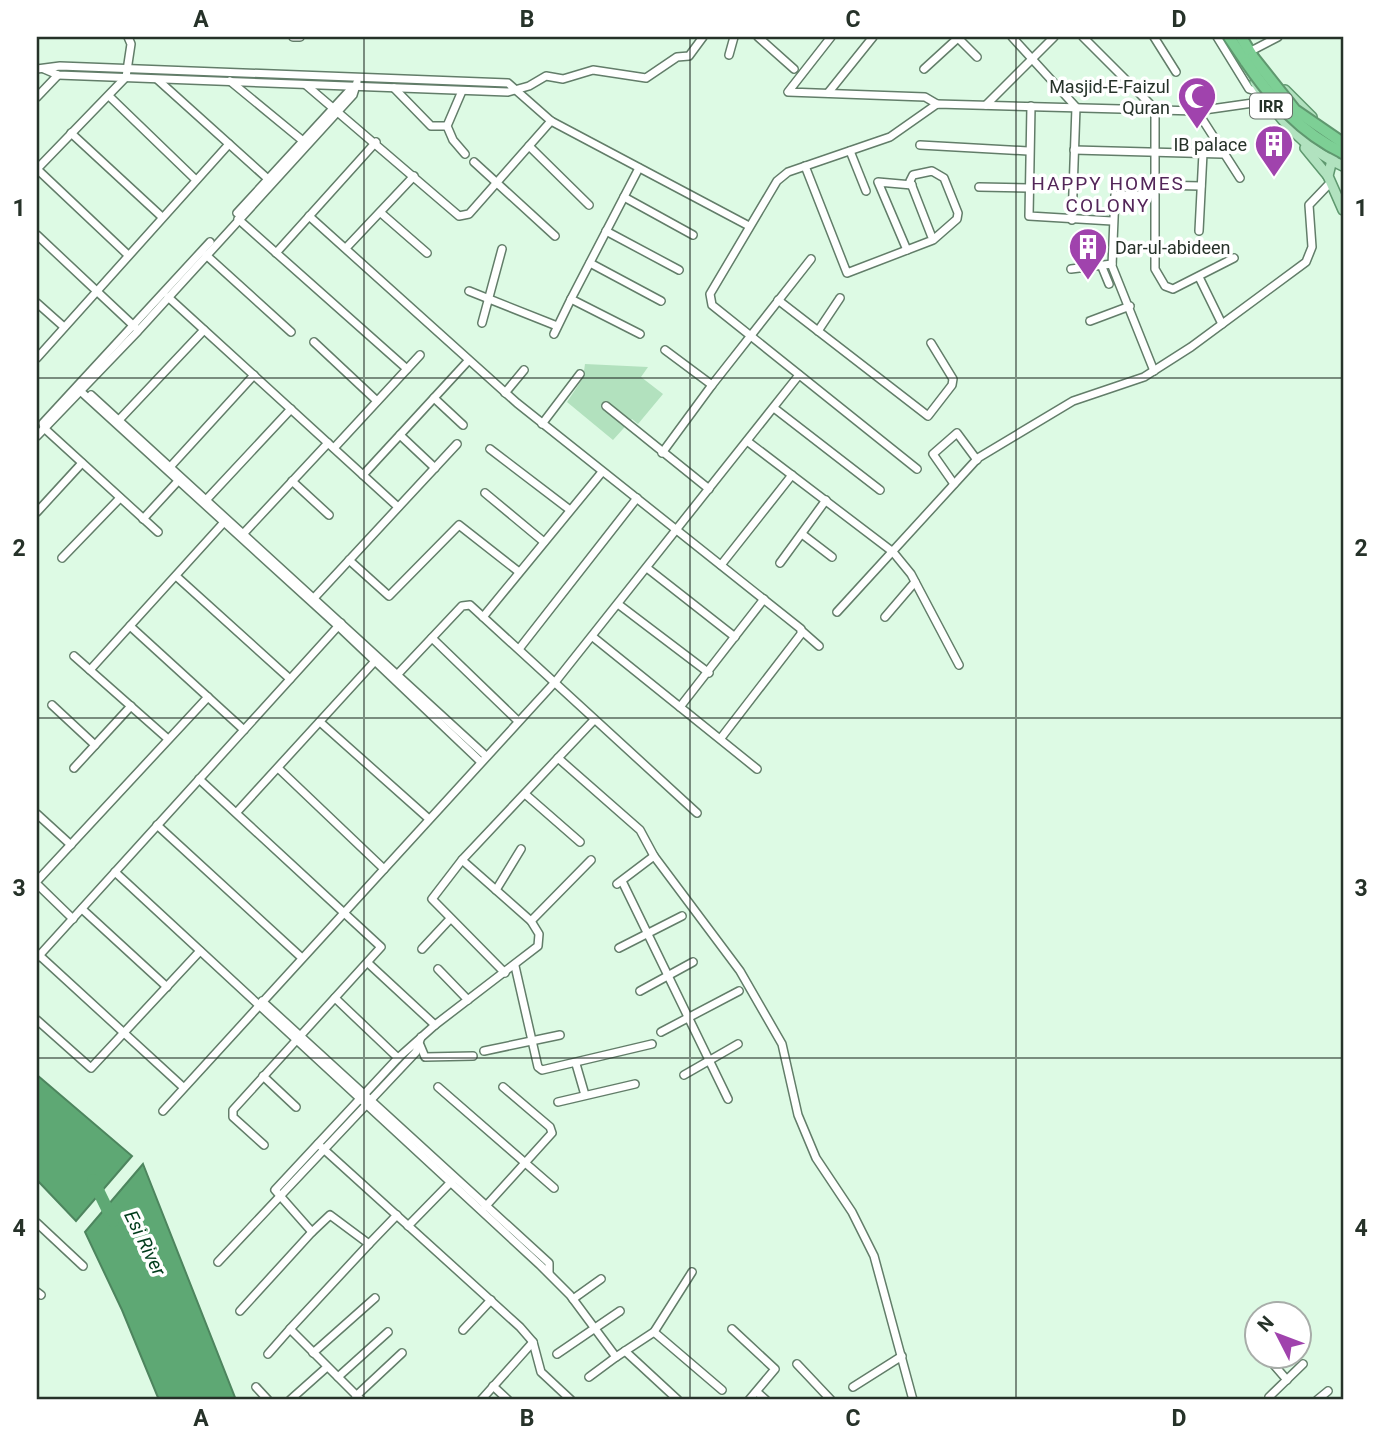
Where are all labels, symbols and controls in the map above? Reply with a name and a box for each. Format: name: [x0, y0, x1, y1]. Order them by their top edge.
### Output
text: A: [193, 6, 209, 33]
text: B: [520, 6, 534, 33]
text: C: [845, 6, 861, 33]
text: D: [1172, 6, 1186, 33]
mosque icon: Masjid-E-Faizul Quran: [1176, 75, 1218, 130]
place label: Masjid-E-Faizul Quran: [1049, 76, 1170, 118]
road number: IRR: [1250, 94, 1292, 118]
building icon: IB palace: [1253, 123, 1295, 178]
place label: IB palace: [1173, 134, 1247, 155]
district label: HAPPY HOMES COLONY: [1031, 172, 1185, 217]
text: 1: [12, 195, 26, 222]
text: 1: [1354, 195, 1368, 222]
building icon: Dar-ul-abideen: [1067, 226, 1109, 281]
place label: Dar-ul-abideen: [1115, 237, 1230, 258]
text: 2: [12, 535, 26, 562]
text: 2: [1354, 535, 1368, 562]
text: 3: [12, 875, 26, 902]
text: 3: [1354, 875, 1368, 902]
water label: Esi River: [119, 1207, 171, 1280]
text: 4: [12, 1215, 26, 1242]
text: 4: [1354, 1215, 1368, 1242]
north arrow: [1244, 1300, 1314, 1370]
text: N: [1253, 1311, 1279, 1337]
text: A: [193, 1405, 209, 1432]
text: B: [520, 1405, 534, 1432]
text: C: [845, 1405, 861, 1432]
text: D: [1172, 1405, 1186, 1432]

